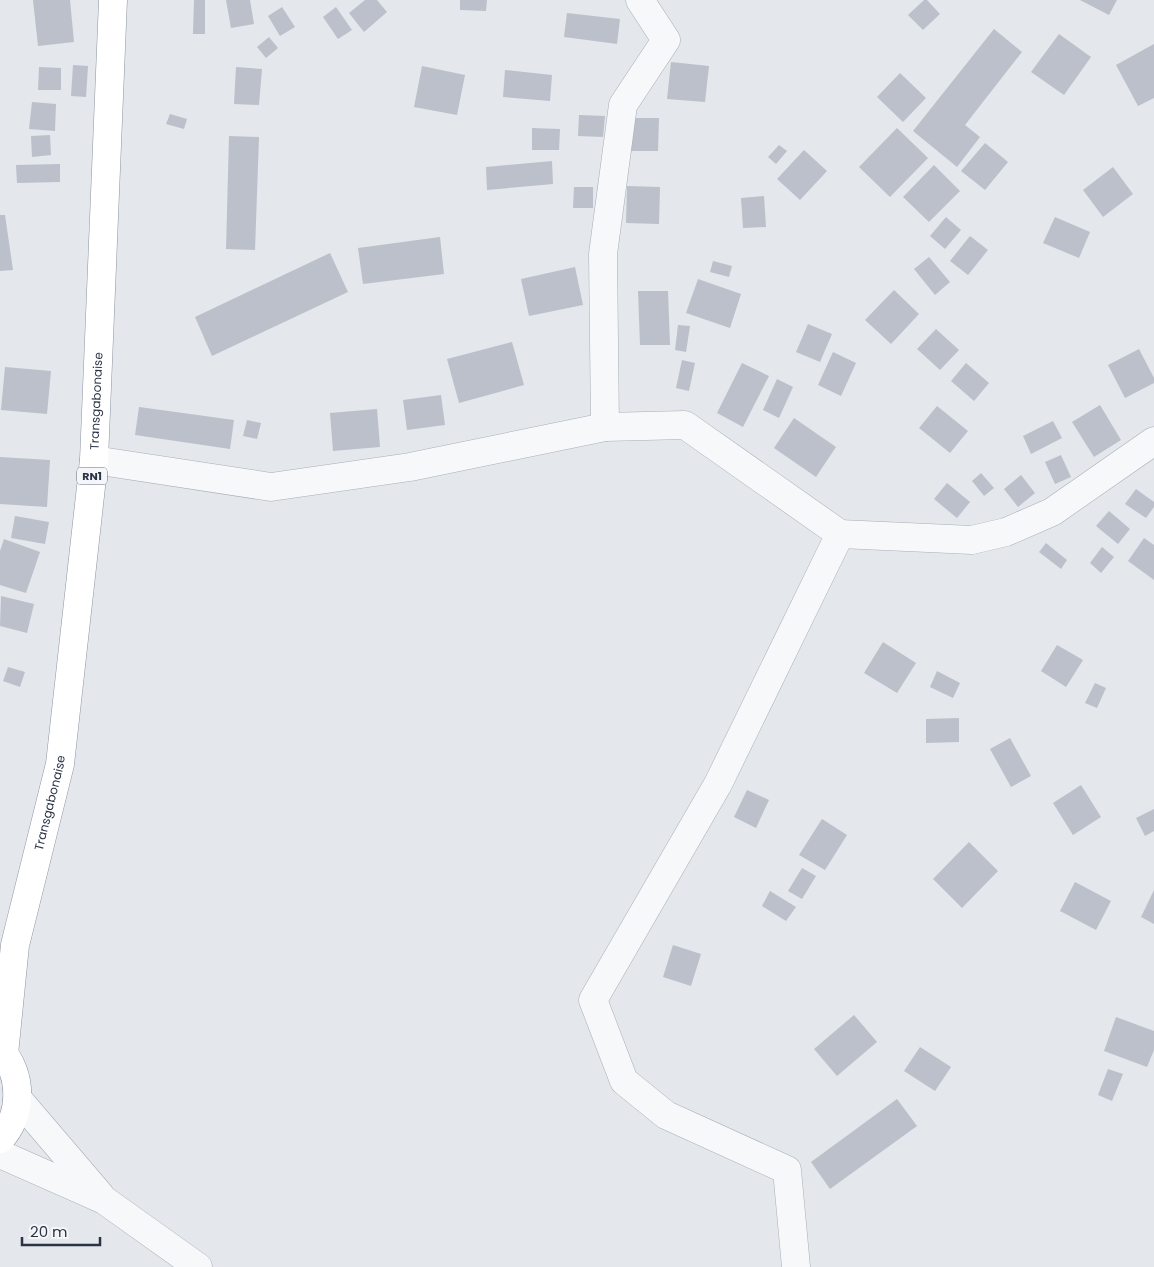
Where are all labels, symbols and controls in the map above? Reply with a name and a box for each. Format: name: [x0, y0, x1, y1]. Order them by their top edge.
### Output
street label: Transgabonaise: [85, 352, 106, 450]
road number: RN1: [77, 468, 107, 484]
street label: Transgabonaise: [30, 754, 69, 852]
scale bar: [22, 1214, 100, 1246]
text: 20 m: [30, 1221, 68, 1242]

